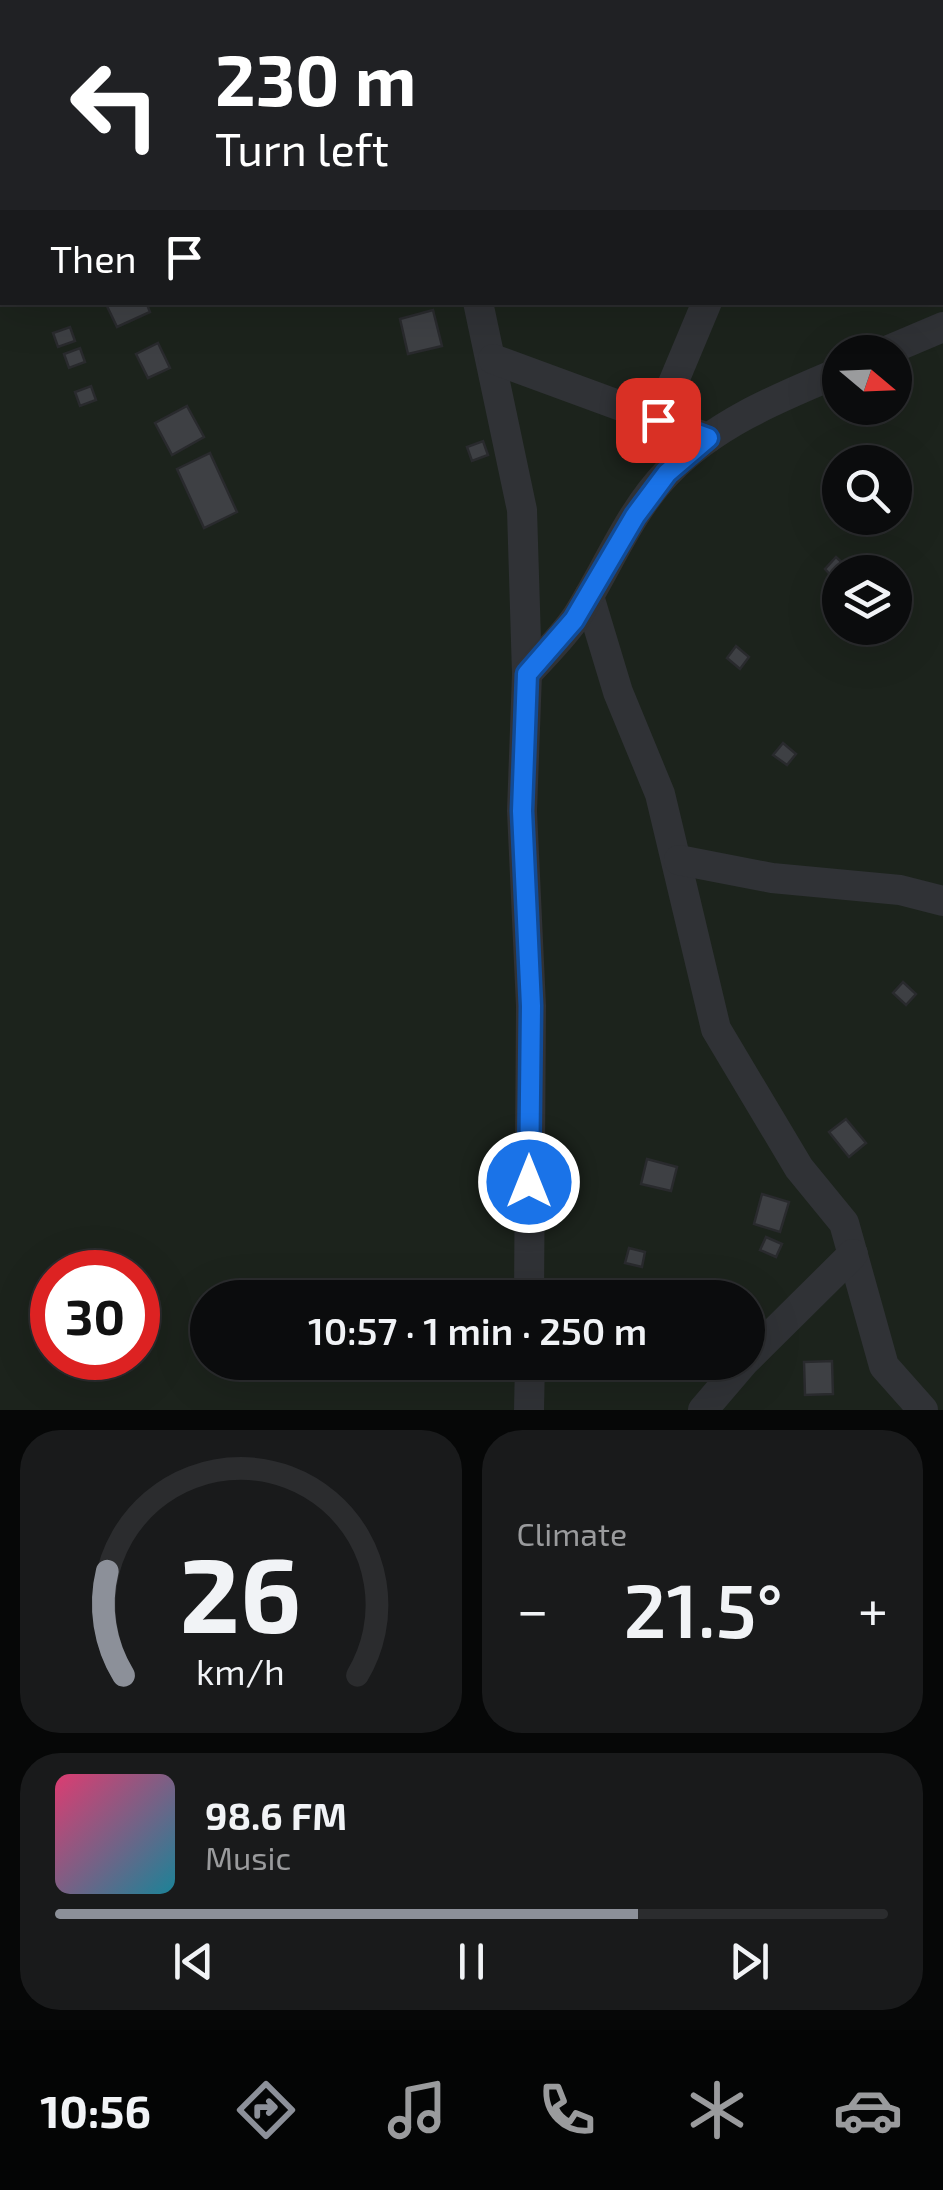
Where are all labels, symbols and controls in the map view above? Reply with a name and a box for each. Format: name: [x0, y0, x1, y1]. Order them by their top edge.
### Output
text: 230 m: [215, 36, 416, 120]
icon: left: [50, 40, 180, 170]
text: Turn left: [215, 121, 389, 175]
icon: arrive: [157, 230, 212, 285]
text: Then: [50, 235, 137, 281]
north arrow: [822, 335, 912, 425]
map controls: [822, 335, 912, 645]
pin: [616, 378, 701, 463]
icon: arrive: [631, 393, 686, 448]
button: search: [822, 445, 912, 535]
button: layers: [822, 555, 912, 645]
position arrow: [477, 1130, 581, 1234]
speed limit sign: 30: [30, 1250, 160, 1380]
text: 10:57 · 1 min · 250 m: [308, 1307, 647, 1353]
text: Climate: [517, 1514, 627, 1552]
text: 26: [180, 1529, 302, 1654]
text: 21.5°: [623, 1563, 783, 1653]
text: −: [517, 1575, 549, 1641]
text: +: [858, 1575, 888, 1641]
text: km/h: [196, 1649, 285, 1692]
text: 98.6 FM: [205, 1792, 347, 1838]
text: Music: [205, 1838, 291, 1876]
icon: previous: [166, 1934, 221, 1989]
icon: pause: [444, 1934, 499, 1989]
icon: next: [722, 1934, 777, 1989]
icon: directions: [231, 2075, 301, 2145]
icon: music: [382, 2075, 452, 2145]
icon: phone: [532, 2075, 602, 2145]
icon: climate: [682, 2075, 752, 2145]
icon: car: [833, 2075, 903, 2145]
text: 10:56: [40, 2083, 151, 2137]

